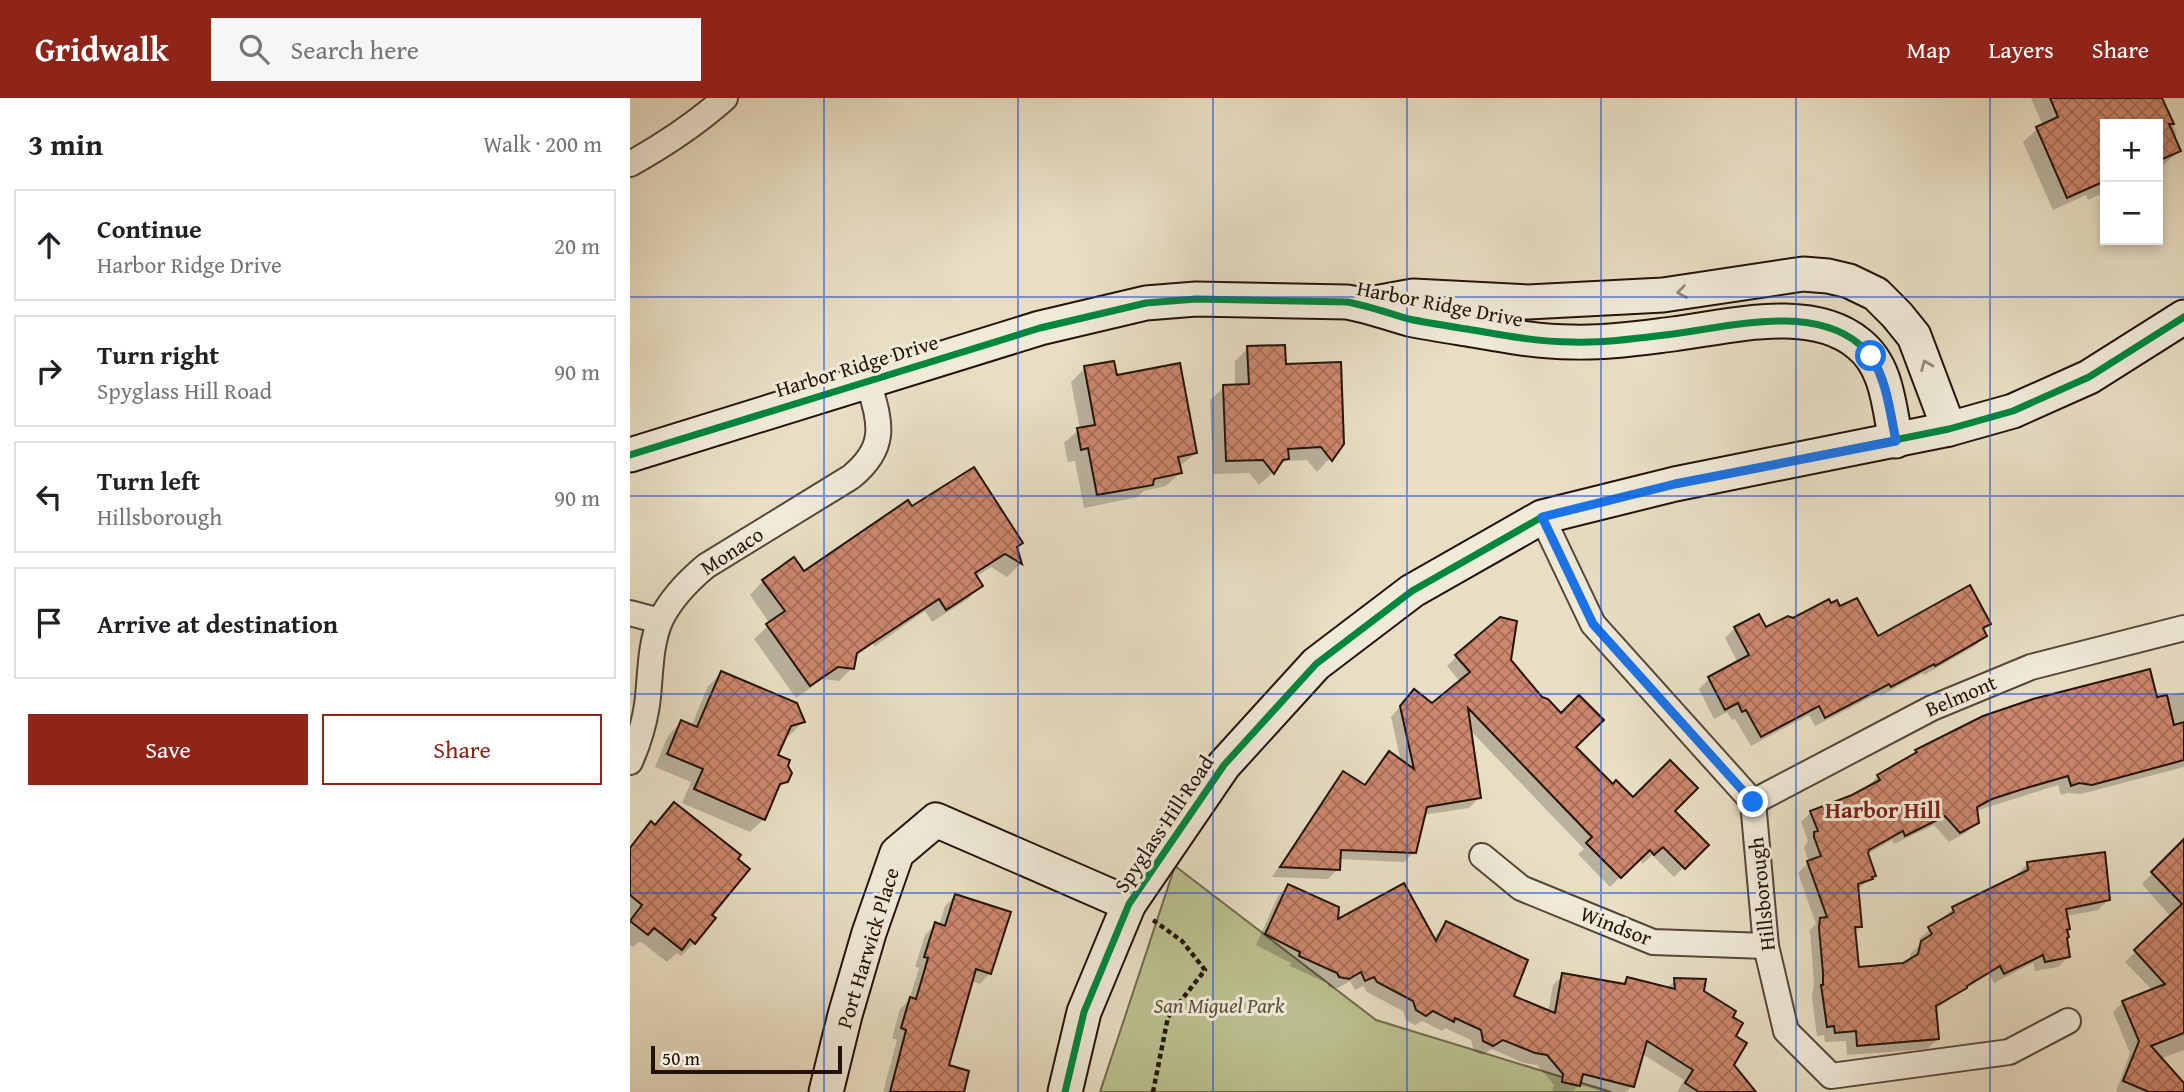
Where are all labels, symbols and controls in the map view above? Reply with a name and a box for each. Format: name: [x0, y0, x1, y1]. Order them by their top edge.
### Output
search box: [211, 18, 701, 81]
text: Gridwalk: [35, 25, 169, 73]
icon: search: [235, 30, 273, 68]
text: Search here: [291, 30, 419, 69]
text: Map: [1907, 32, 1950, 67]
text: Layers: [1988, 32, 2054, 67]
text: Share: [2092, 32, 2149, 67]
map controls: [2100, 119, 2163, 245]
button: +: [2100, 119, 2163, 182]
text: 3 min: [28, 122, 103, 166]
text: Walk · 200 m: [483, 127, 602, 160]
button: −: [2100, 182, 2163, 245]
text: Continue: [97, 209, 202, 248]
icon: ahead: [30, 226, 68, 264]
text: 20 m: [554, 229, 600, 262]
text: Harbor Ridge Drive: [97, 248, 282, 281]
street label: Harbor Ridge Drive: [1354, 272, 1526, 335]
one-way arrow: [1676, 284, 1688, 299]
street label: Harbor Ridge Drive: [772, 326, 942, 405]
text: Turn right: [97, 335, 219, 374]
route start: [1855, 340, 1886, 371]
icon: right: [30, 352, 68, 390]
text: 90 m: [554, 355, 600, 388]
one-way arrow: [1920, 360, 1934, 372]
text: Spyglass Hill Road: [97, 374, 272, 407]
text: Turn left: [97, 461, 200, 500]
icon: left: [30, 478, 68, 516]
text: 90 m: [554, 481, 600, 514]
text: Hillsborough: [97, 500, 222, 533]
street label: Monaco: [694, 519, 769, 583]
icon: arrive: [30, 604, 68, 642]
text: Arrive at destination: [97, 604, 338, 643]
street label: Belmont: [1920, 666, 2002, 724]
button: Save: [28, 714, 308, 785]
button: Share: [322, 714, 602, 785]
street label: Spyglass Hill Road: [1106, 748, 1222, 899]
route end: [1737, 786, 1768, 817]
district label: Harbor Hill: [1825, 793, 1941, 826]
street label: Hillsborough: [1740, 835, 1783, 952]
street label: Port Harwick Place: [828, 864, 907, 1032]
street label: Windsor: [1576, 898, 1657, 953]
park label: San Miguel Park: [1154, 990, 1285, 1021]
scale bar: [651, 1043, 842, 1075]
text: 50 m: [662, 1044, 700, 1072]

